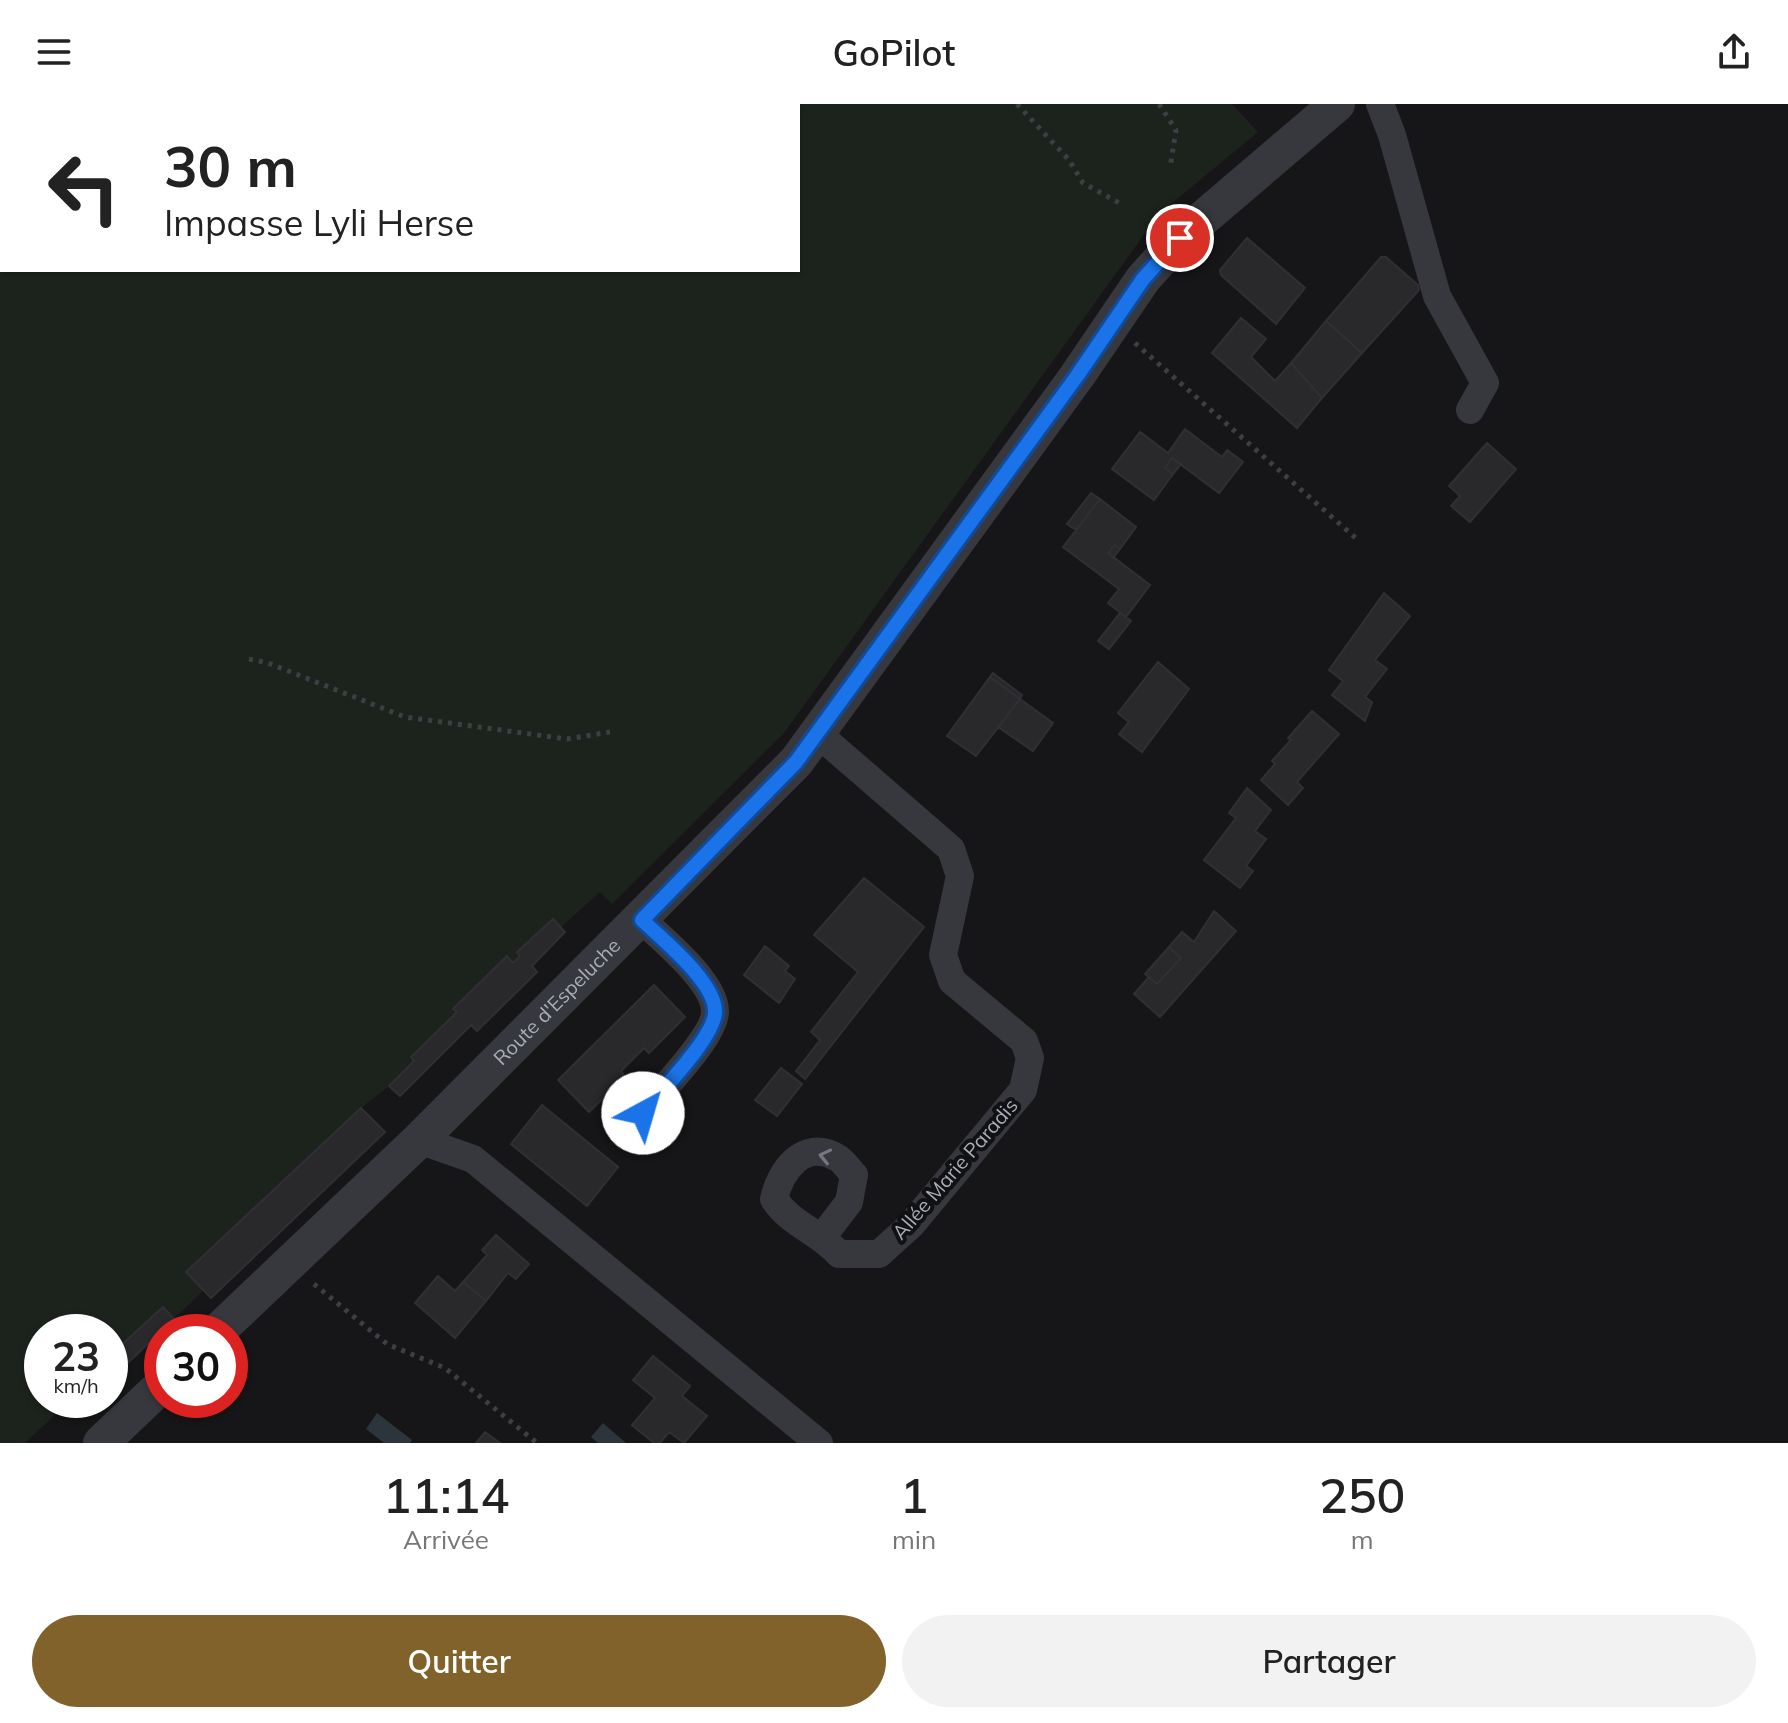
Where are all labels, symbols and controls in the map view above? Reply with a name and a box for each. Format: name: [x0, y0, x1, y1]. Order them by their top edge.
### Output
icon: menu: [32, 30, 76, 74]
text: GoPilot: [833, 30, 955, 75]
icon: share: [1712, 30, 1756, 74]
text: 30 m: [164, 131, 297, 201]
icon: left: [32, 136, 136, 240]
text: Impasse Lyli Herse: [164, 200, 474, 245]
pin: [1146, 204, 1214, 272]
icon: arrive: [1158, 216, 1202, 260]
street label: Route d'Espeluche: [488, 933, 625, 1070]
position arrow: [601, 1071, 685, 1155]
street label: Allée Marie Paradis: [887, 1093, 1023, 1244]
one-way arrow: [819, 1148, 833, 1165]
speed limit sign: 30: [144, 1314, 248, 1418]
text: 23: [52, 1331, 100, 1381]
text: km/h: [53, 1373, 99, 1398]
text: 11:14: [383, 1465, 509, 1525]
text: 1: [900, 1465, 928, 1525]
text: 250: [1319, 1465, 1405, 1525]
text: Arrivée: [403, 1523, 489, 1556]
text: min: [892, 1523, 936, 1556]
text: m: [1351, 1523, 1374, 1556]
button: Quitter: [32, 1615, 886, 1707]
button: Partager: [902, 1615, 1756, 1707]

